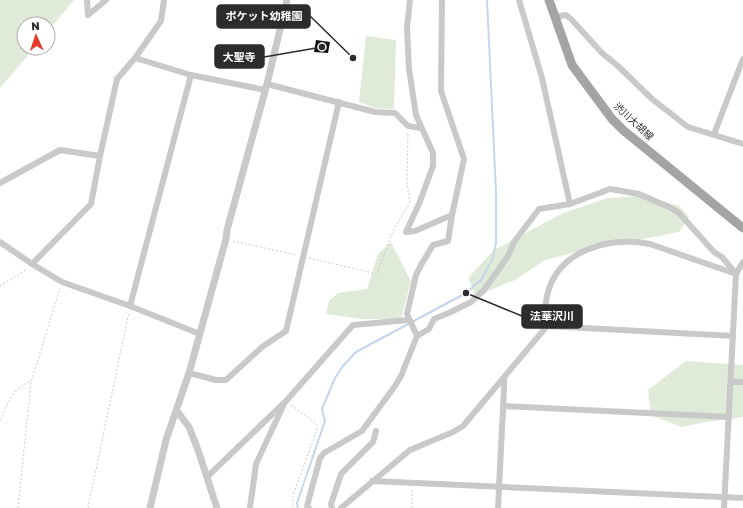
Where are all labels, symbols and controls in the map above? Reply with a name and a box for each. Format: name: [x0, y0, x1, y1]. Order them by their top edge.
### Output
callout: ポケット幼稚園: [217, 5, 310, 28]
text: ポケット幼稚園: [226, 9, 303, 22]
north arrow: [16, 16, 56, 56]
text: N: [31, 19, 40, 32]
callout: 大聖寺: [215, 45, 264, 68]
text: 大聖寺: [223, 50, 256, 63]
street label: 渋川大胡線: [612, 100, 656, 142]
callout: 法華沢川: [522, 305, 582, 328]
text: 法華沢川: [530, 309, 574, 322]

